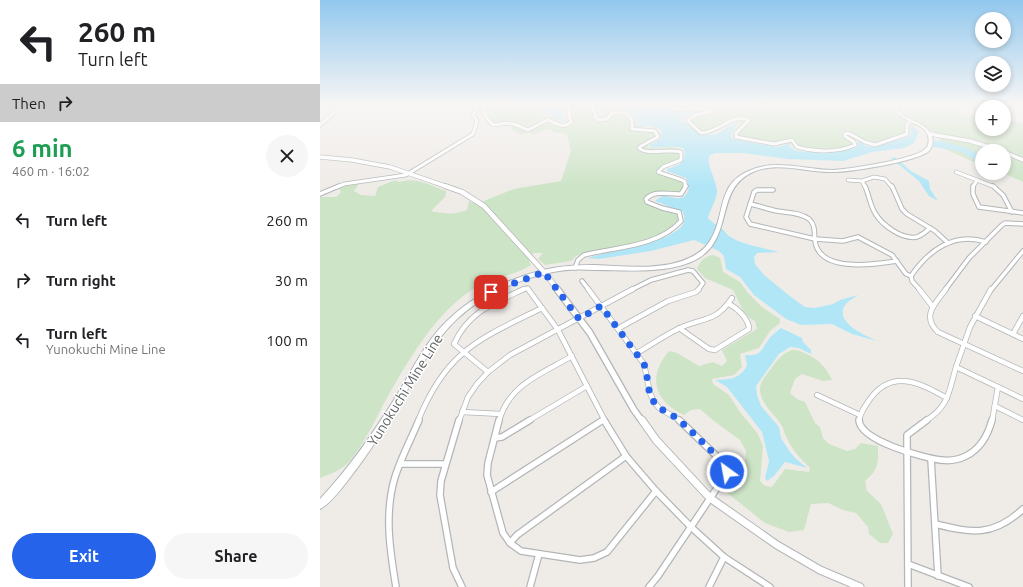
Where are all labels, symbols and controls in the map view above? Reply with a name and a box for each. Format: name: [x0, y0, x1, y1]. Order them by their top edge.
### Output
map controls: [975, 12, 1011, 180]
button: search: [975, 12, 1011, 48]
icon: left: [12, 16, 64, 68]
text: 260 m: [78, 16, 156, 47]
text: Turn left: [78, 49, 148, 69]
button: layers: [975, 56, 1011, 92]
icon: right: [54, 92, 76, 114]
text: Then: [12, 95, 46, 112]
button: +: [975, 100, 1011, 136]
text: 6 min: [12, 135, 73, 162]
button: close: [266, 135, 308, 177]
button: −: [975, 144, 1011, 180]
text: 460 m · 16:02: [12, 164, 90, 178]
icon: left: [12, 209, 34, 231]
text: Turn left: [46, 212, 107, 229]
text: 260 m: [266, 212, 308, 229]
icon: right: [12, 269, 34, 291]
text: Turn right: [46, 272, 116, 289]
text: 30 m: [275, 272, 308, 289]
pin: [474, 275, 508, 309]
icon: arrive: [480, 281, 502, 303]
text: Turn left: [46, 325, 107, 342]
icon: left: [12, 329, 34, 351]
street label: Yunokuchi Mine Line: [364, 331, 446, 449]
text: 100 m: [266, 332, 308, 349]
text: Yunokuchi Mine Line: [46, 342, 166, 356]
position arrow: [706, 451, 748, 493]
button: Exit: [12, 533, 156, 579]
button: Share: [164, 533, 308, 579]

